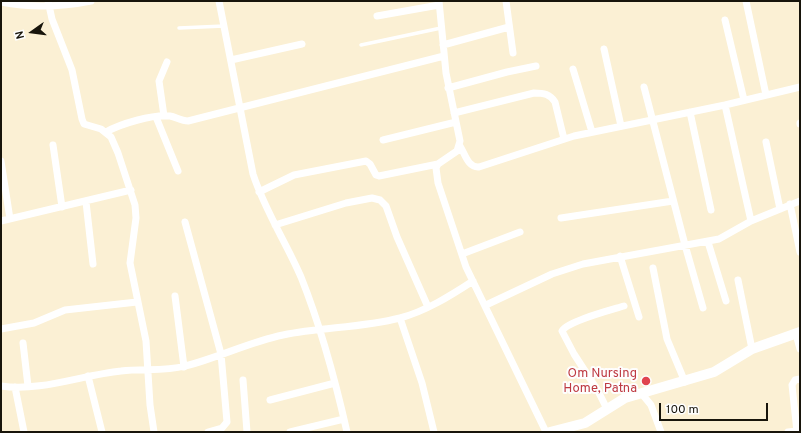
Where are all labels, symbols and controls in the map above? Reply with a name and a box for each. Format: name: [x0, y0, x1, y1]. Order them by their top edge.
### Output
north arrow: [12, 12, 52, 52]
text: N: [13, 29, 28, 40]
place label: Om Nursing Home, Patna: [563, 366, 637, 397]
marker: Om Nursing Home, Patna: [640, 375, 652, 387]
scale bar: [661, 395, 770, 421]
text: 100 m: [666, 402, 699, 418]

